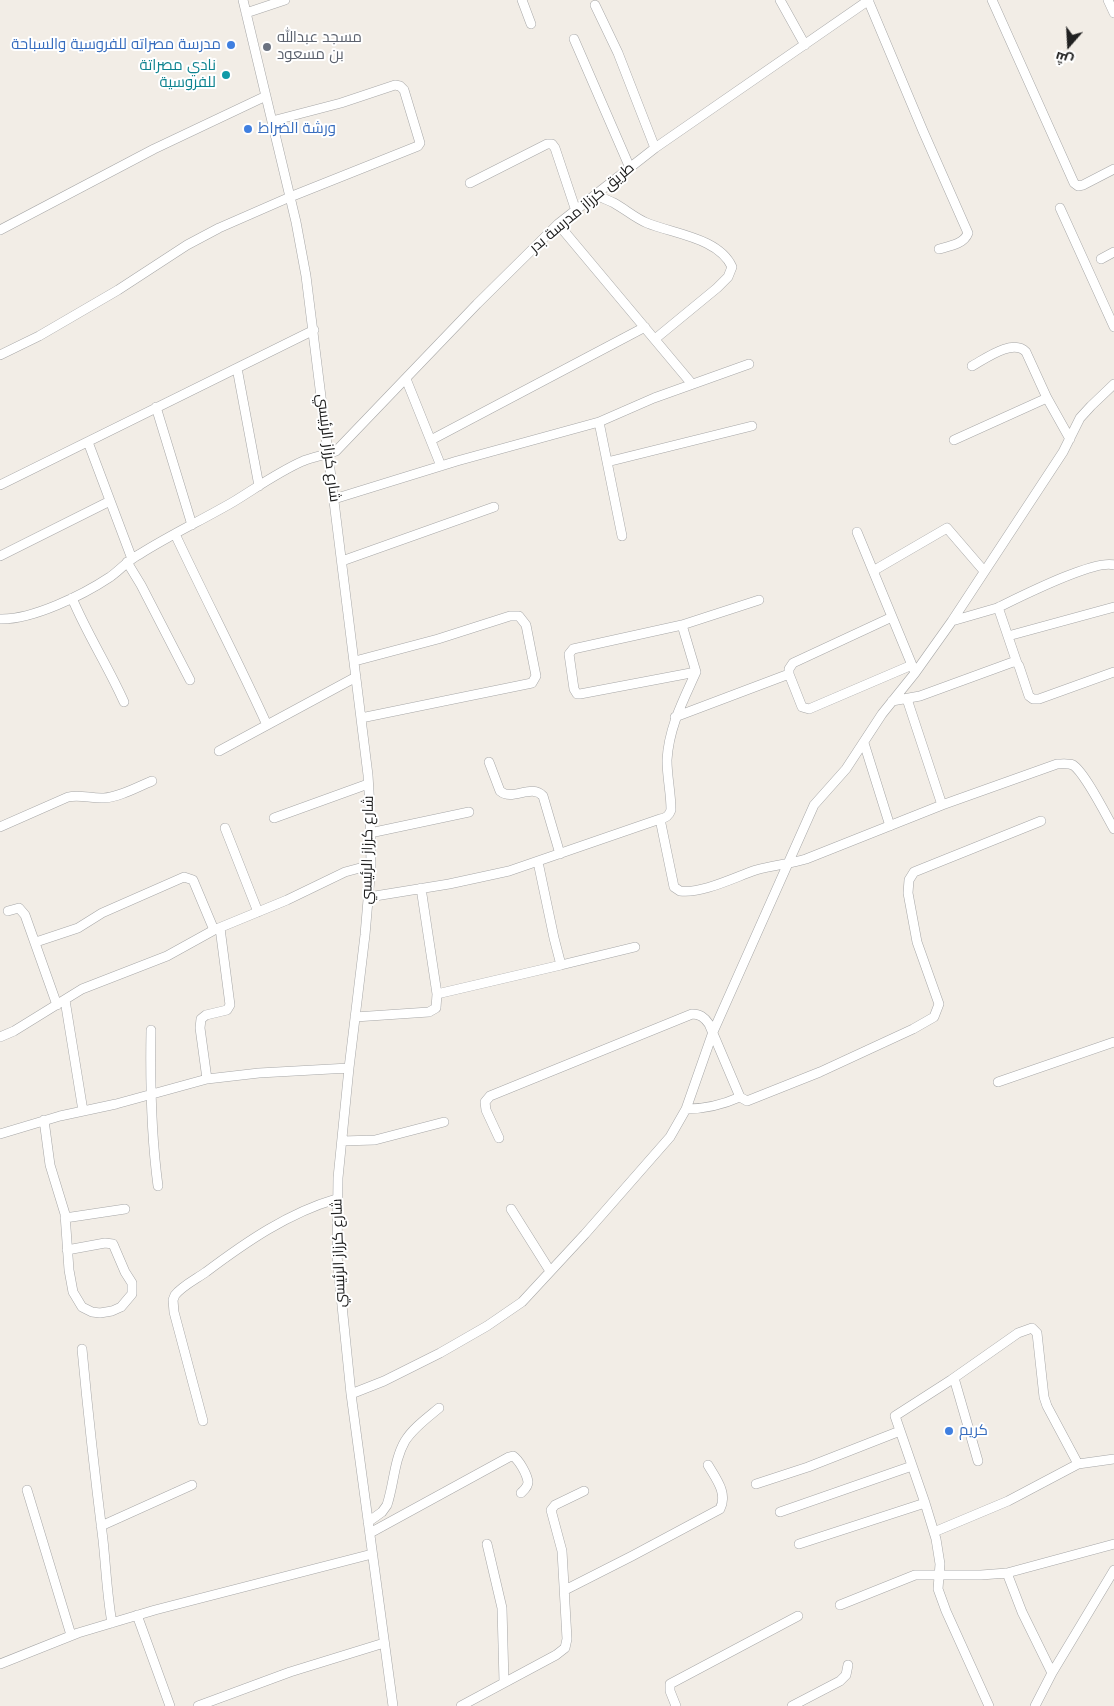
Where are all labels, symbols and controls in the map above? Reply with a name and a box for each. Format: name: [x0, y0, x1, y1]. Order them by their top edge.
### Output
north arrow: [1044, 20, 1094, 70]
place label: مسجد عبدالله بن مسعود: [277, 29, 362, 64]
place label: مدرسة مصراته للفروسية والسباحة: [11, 36, 221, 54]
marker: مدرسة مصراته للفروسية والسباحة: [225, 39, 237, 51]
marker: مسجد عبدالله بن مسعود: [261, 41, 273, 53]
text: ش: [1053, 49, 1075, 70]
place label: نادي مصراتة للفروسية: [140, 57, 216, 92]
marker: نادي مصراتة للفروسية: [220, 69, 232, 81]
place label: ورشة الضراط: [258, 120, 336, 138]
marker: ورشة الضراط: [242, 123, 254, 135]
street label: طريق كرزاز مدرسة بدر: [526, 159, 638, 257]
street label: شارع كرزاز الرئيسي: [312, 393, 344, 503]
street label: شارع كرزاز الرئيسي: [358, 795, 378, 905]
street label: شارع كرزاز الرئيسي: [328, 1198, 350, 1308]
place label: كريم: [959, 1422, 988, 1440]
marker: كريم: [943, 1425, 955, 1437]

